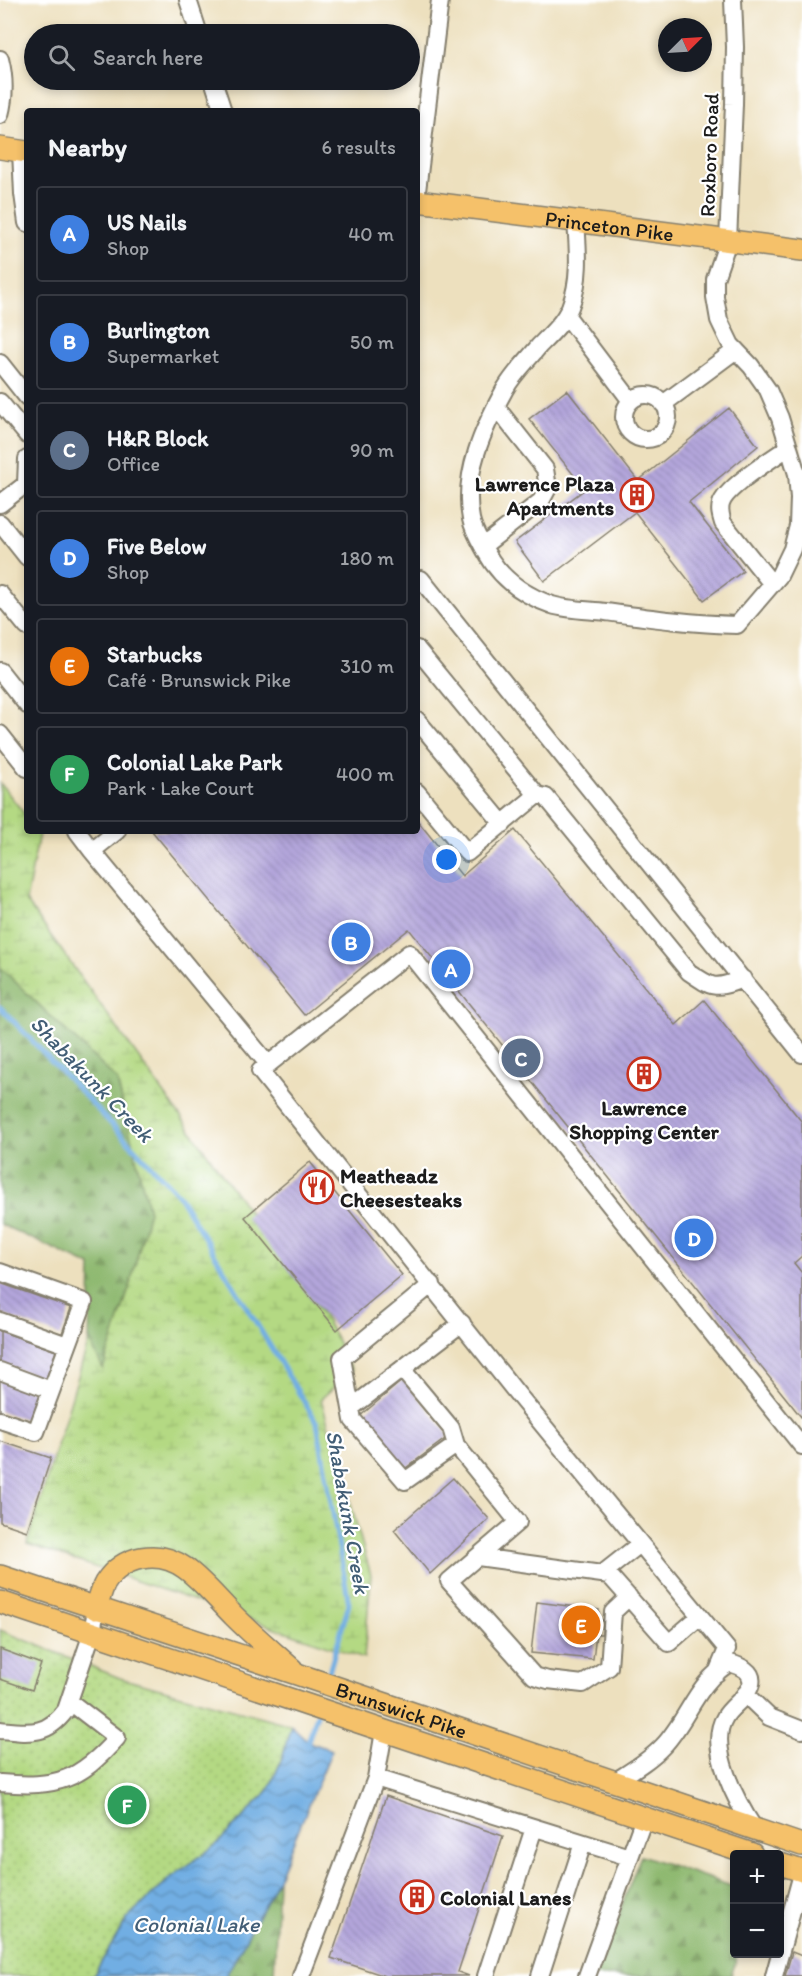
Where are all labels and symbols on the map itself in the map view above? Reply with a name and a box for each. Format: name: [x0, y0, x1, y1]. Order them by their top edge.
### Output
north arrow: [658, 18, 712, 72]
street label: Roxboro Road: [694, 92, 724, 218]
street label: Princeton Pike: [544, 205, 675, 246]
place label: Lawrence Plaza Apartments: [475, 471, 615, 521]
building icon: Lawrence Plaza Apartments: [619, 477, 655, 513]
your location: [432, 845, 461, 874]
pin: B: [332, 920, 370, 964]
pin: A: [432, 946, 470, 992]
water label: Shabakunk Creek: [25, 1010, 160, 1149]
pin: C: [502, 1036, 540, 1080]
building icon: Lawrence Shopping Center: [626, 1056, 662, 1092]
place label: Lawrence Shopping Center: [569, 1095, 720, 1145]
place label: Meatheadz Cheesesteaks: [340, 1163, 462, 1212]
restaurant icon: Meatheadz Cheesesteaks: [299, 1169, 335, 1205]
pin: D: [674, 1216, 714, 1260]
water label: Shabakunk Creek: [320, 1428, 376, 1597]
pin: E: [562, 1602, 600, 1648]
street label: Brunswick Pike: [332, 1676, 470, 1743]
pin: F: [108, 1782, 146, 1828]
building icon: Colonial Lanes: [399, 1879, 435, 1915]
place label: Colonial Lanes: [440, 1885, 571, 1910]
water label: Colonial Lake: [133, 1911, 261, 1938]

